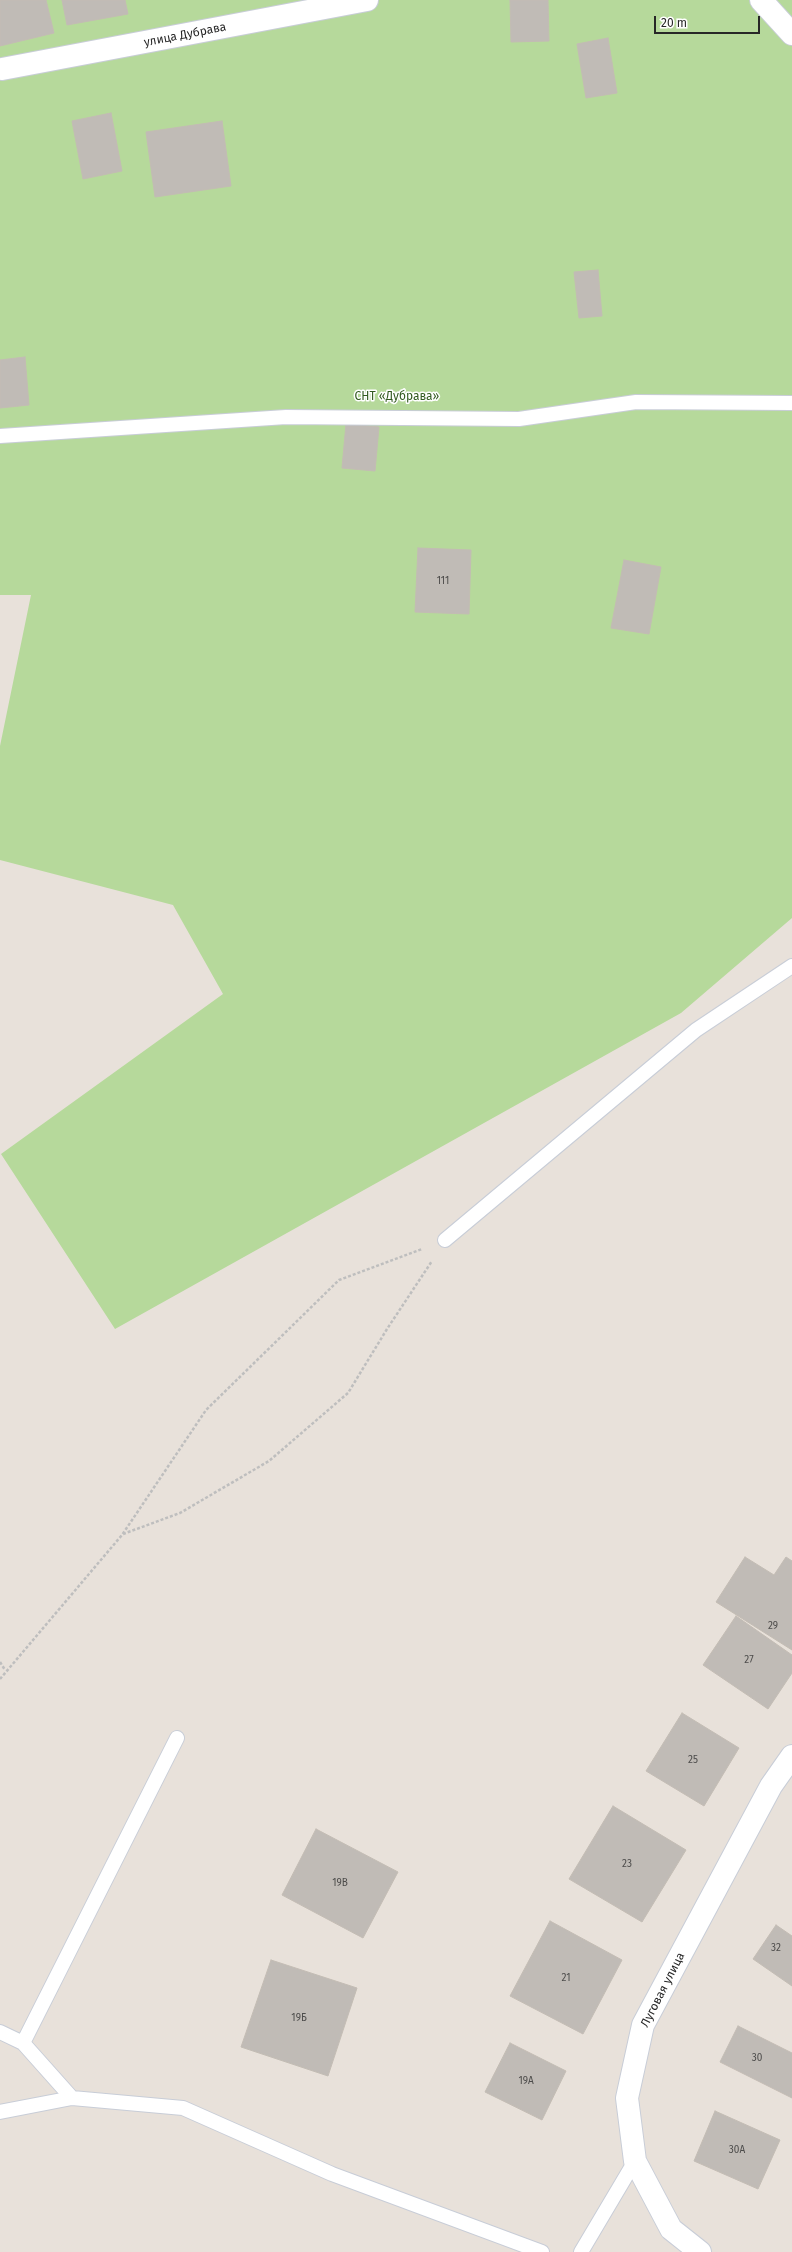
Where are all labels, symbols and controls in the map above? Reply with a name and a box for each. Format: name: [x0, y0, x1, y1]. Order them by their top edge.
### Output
scale bar: [656, 8, 762, 34]
text: 20 m: [661, 16, 687, 30]
street label: улица Дубрава: [143, 20, 227, 50]
park label: СНТ «Дубрава»: [355, 390, 439, 404]
house number: 111: [437, 575, 449, 587]
house number: 29: [768, 1620, 778, 1632]
house number: 27: [744, 1654, 754, 1666]
house number: 25: [688, 1754, 698, 1766]
house number: 23: [622, 1858, 632, 1870]
house number: 19В: [332, 1877, 348, 1889]
house number: 32: [771, 1942, 781, 1954]
street label: Луговая улица: [638, 1950, 688, 2030]
house number: 21: [561, 1972, 571, 1984]
house number: 19Б: [291, 2012, 307, 2024]
house number: 30: [752, 2052, 762, 2064]
house number: 19А: [518, 2075, 534, 2087]
house number: 30А: [729, 2144, 745, 2156]

